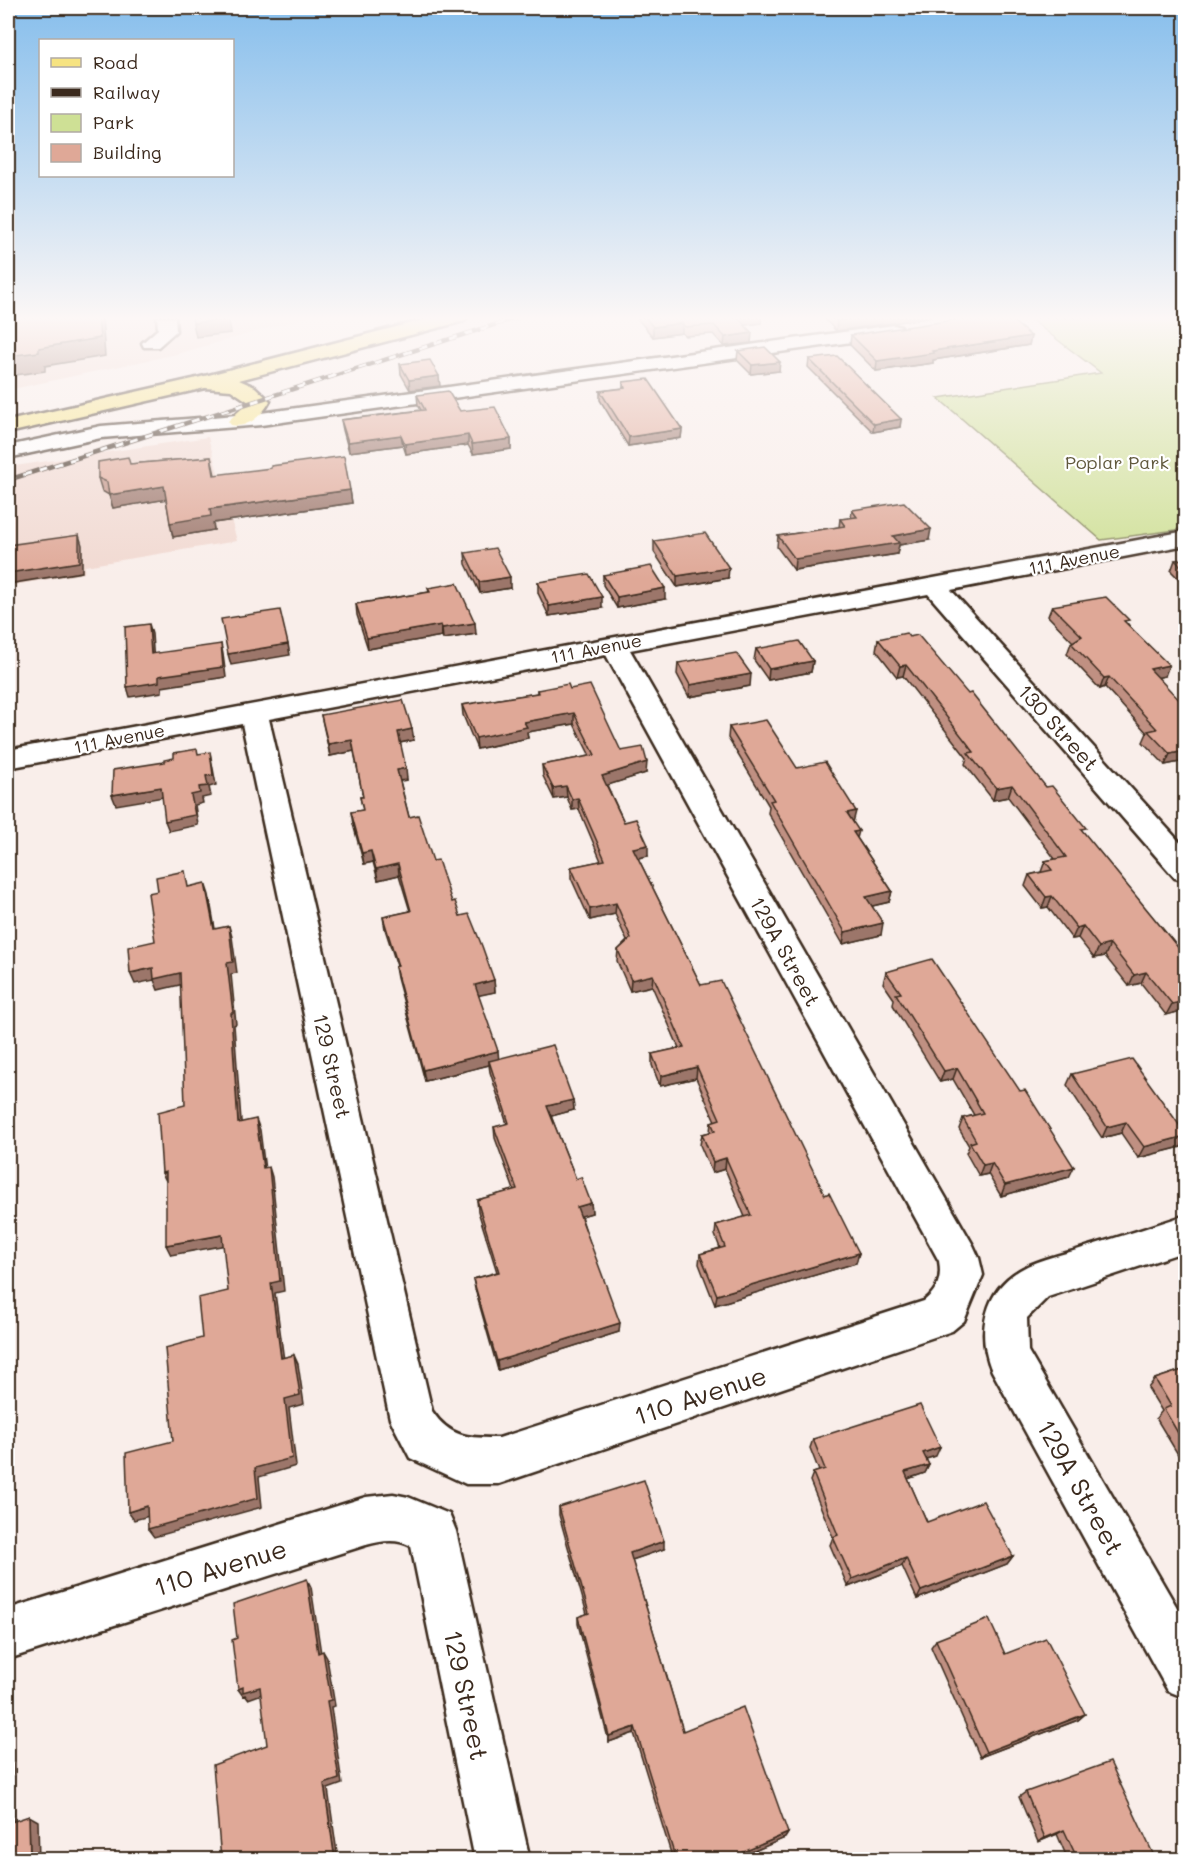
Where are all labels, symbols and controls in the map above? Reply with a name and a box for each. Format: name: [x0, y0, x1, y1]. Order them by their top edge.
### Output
legend: [39, 39, 234, 177]
text: Road: [93, 50, 138, 74]
text: Railway: [93, 80, 160, 104]
text: Park: [93, 110, 134, 134]
text: Building: [93, 140, 161, 164]
park label: Poplar Park: [1065, 450, 1169, 474]
street label: 111 Avenue: [1026, 538, 1122, 580]
street label: 111 Avenue: [548, 627, 644, 669]
street label: 130 Street: [1013, 678, 1105, 776]
street label: 111 Avenue: [71, 717, 167, 759]
street label: 129A Street: [745, 891, 827, 1011]
street label: 129 Street: [308, 1011, 358, 1121]
street label: 110 Avenue: [629, 1358, 771, 1432]
street label: 129A Street: [1030, 1413, 1132, 1561]
street label: 110 Avenue: [149, 1531, 291, 1603]
street label: 129 Street: [437, 1627, 497, 1763]

